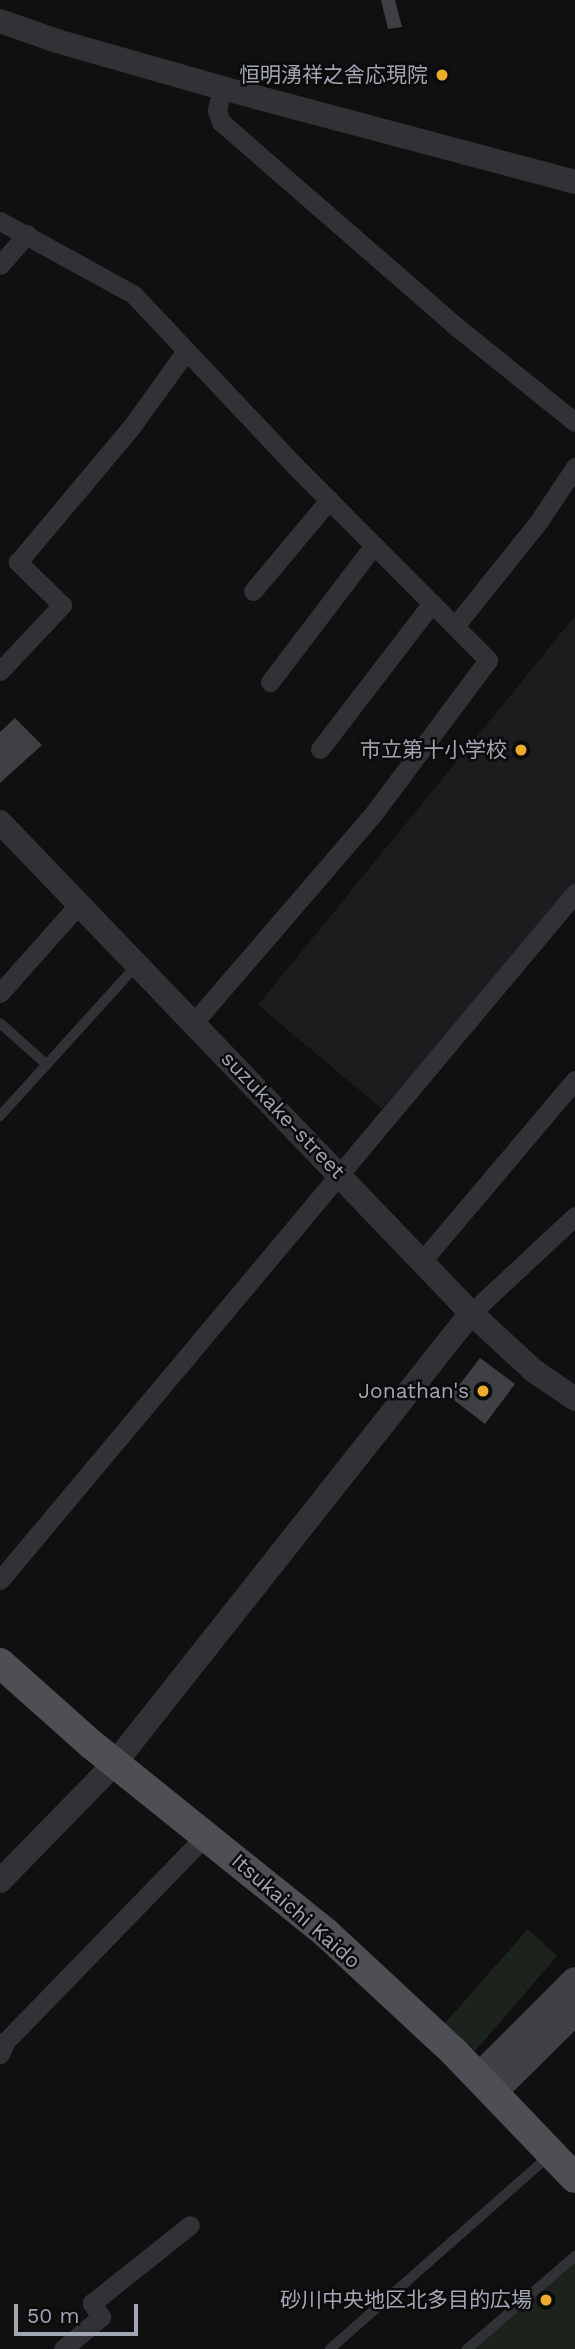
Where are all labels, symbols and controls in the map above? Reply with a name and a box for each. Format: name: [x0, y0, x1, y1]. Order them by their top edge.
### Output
place label: 恒明湧祥之舎応現院: [239, 62, 428, 88]
marker: 恒明湧祥之舎応現院: [434, 67, 450, 83]
place label: 市立第十小学校: [360, 737, 507, 763]
marker: 市立第十小学校: [513, 742, 529, 758]
street label: suzukake-street: [216, 1046, 350, 1184]
place label: Jonathan's: [358, 1378, 469, 1404]
marker: Jonathan's: [475, 1383, 491, 1399]
street label: Itsukaichi Kaido: [226, 1848, 366, 1974]
place label: 砂川中央地区北多目的広場: [280, 2287, 532, 2313]
scale bar: [18, 2290, 142, 2334]
marker: 砂川中央地区北多目的広場: [538, 2292, 554, 2308]
text: 50 m: [27, 2303, 79, 2328]

